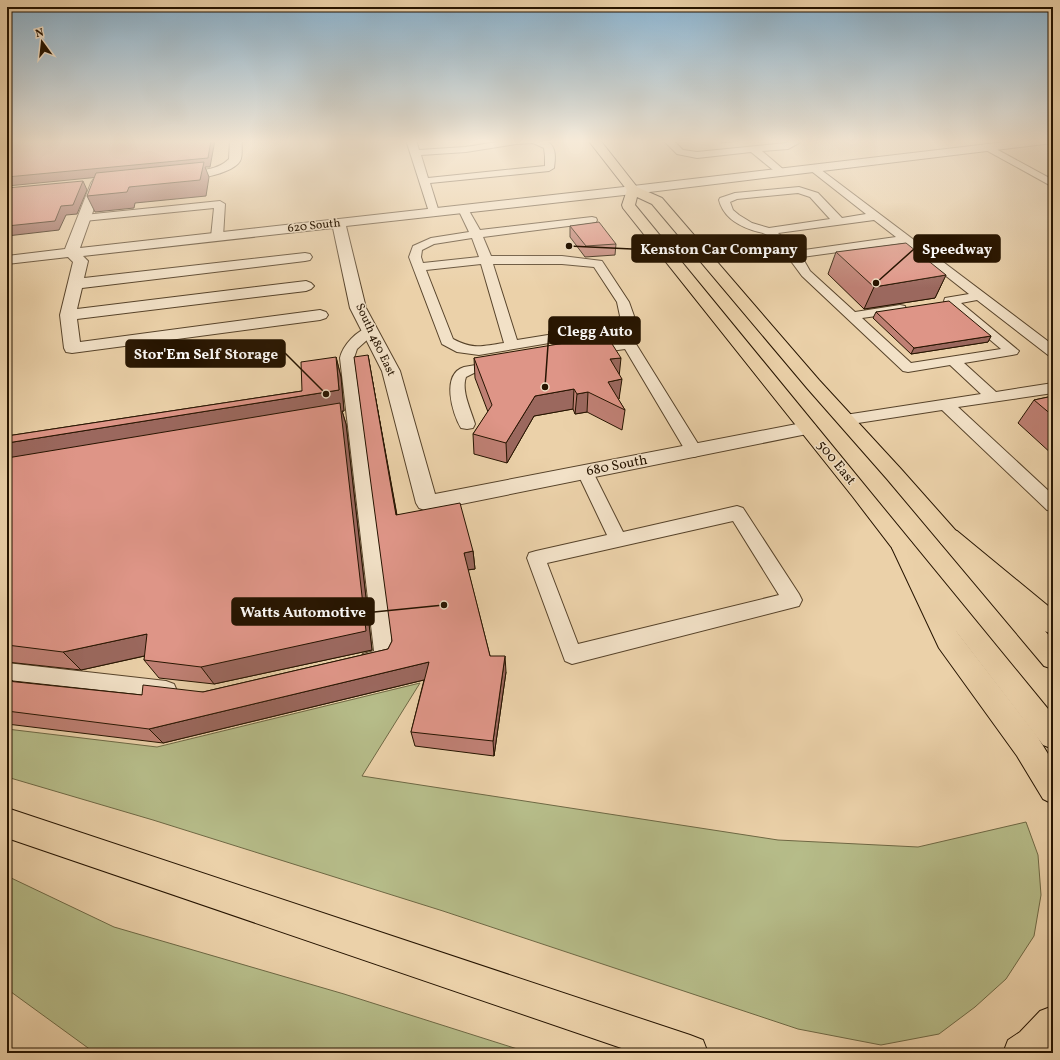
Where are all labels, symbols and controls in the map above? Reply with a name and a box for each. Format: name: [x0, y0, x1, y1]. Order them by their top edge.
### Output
north arrow: [22, 22, 62, 62]
text: N: [34, 26, 46, 42]
street label: 620 South: [287, 215, 341, 237]
callout: Kenston Car Company: [632, 235, 806, 262]
callout: Speedway: [914, 235, 1000, 262]
text: Kenston Car Company: [640, 240, 798, 261]
text: Speedway: [922, 240, 993, 261]
street label: South 480 East: [351, 301, 399, 379]
callout: Clegg Auto: [549, 317, 640, 344]
text: Clegg Auto: [557, 322, 633, 343]
callout: Stor'Em Self Storage: [126, 340, 285, 367]
text: Stor'Em Self Storage: [134, 345, 278, 366]
street label: 500 East: [812, 437, 860, 490]
street label: 680 South: [585, 451, 649, 481]
callout: Watts Automotive: [232, 598, 374, 625]
text: Watts Automotive: [240, 603, 366, 624]

